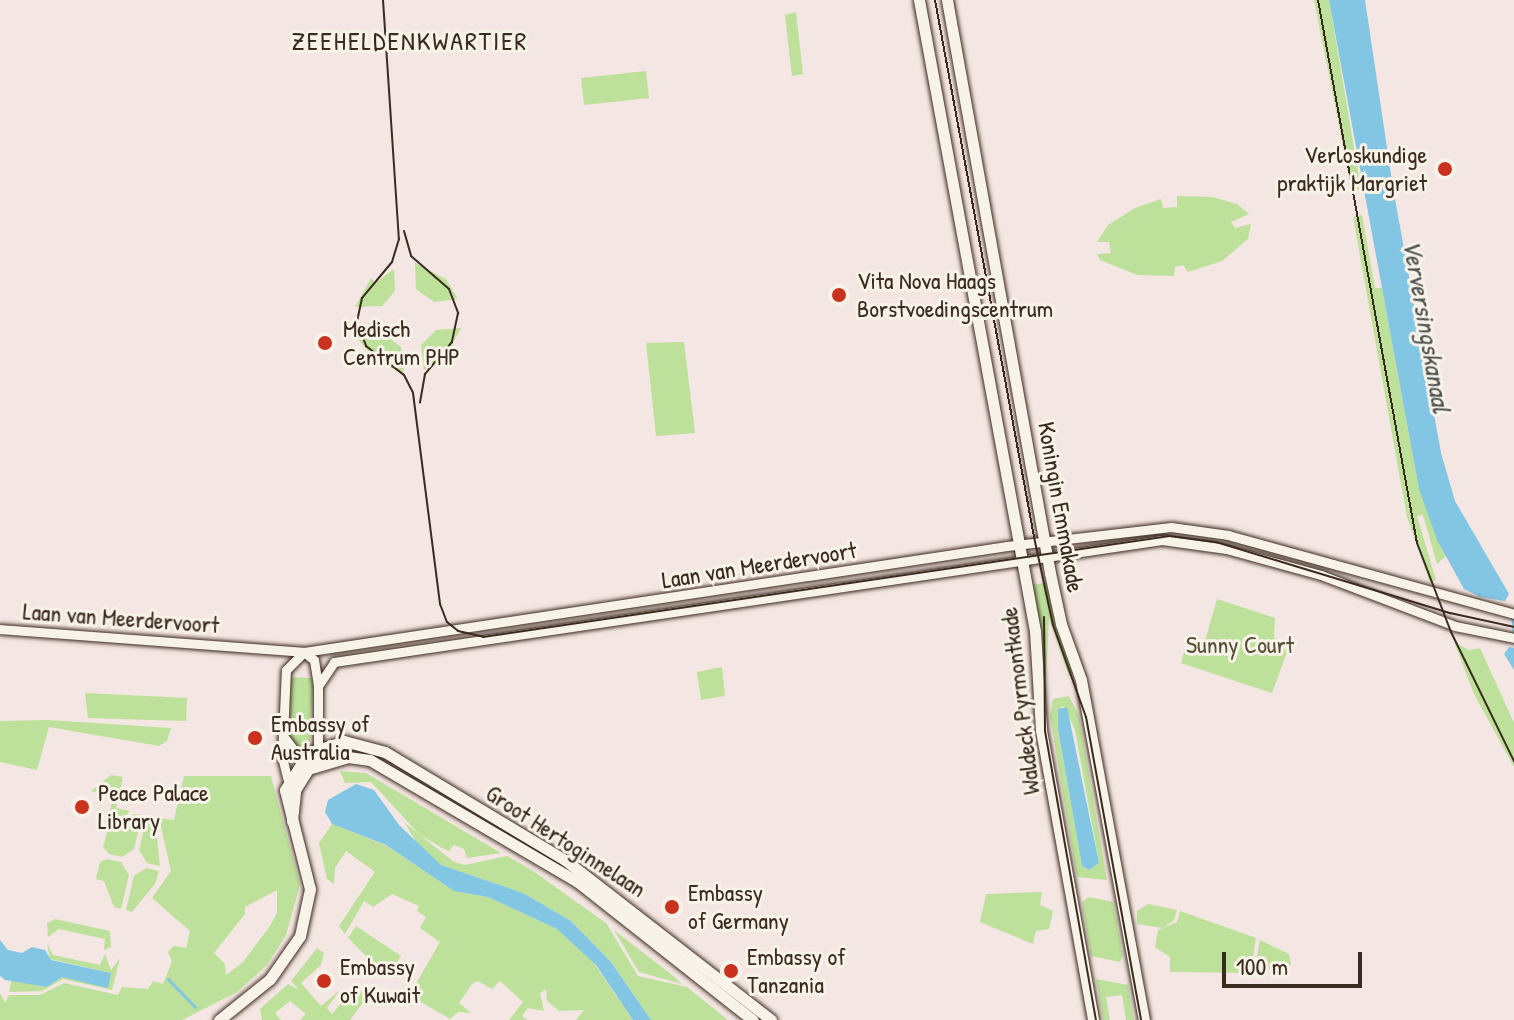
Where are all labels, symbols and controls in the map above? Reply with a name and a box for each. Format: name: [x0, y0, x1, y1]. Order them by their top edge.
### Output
district label: ZEEHELDENKWARTIER: [292, 25, 528, 57]
place label: Verloskundige praktijk Margriet: [1277, 141, 1427, 197]
marker: Verloskundige praktijk Margriet: [1434, 158, 1456, 180]
water label: Verversingskanaal: [1396, 237, 1458, 415]
place label: Vita Nova Haags Borstvoedingscentrum: [857, 267, 1053, 323]
marker: Vita Nova Haags Borstvoedingscentrum: [828, 284, 850, 306]
place label: Medisch Centrum PHP: [343, 315, 460, 371]
marker: Medisch Centrum PHP: [314, 332, 336, 354]
street label: Koningin Emmakade: [1032, 419, 1090, 595]
street label: Laan van Meerdervoort: [660, 535, 858, 595]
street label: Laan van Meerdervoort: [22, 597, 220, 639]
street label: Waldeck Pyrmontkade: [994, 606, 1046, 796]
park label: Sunny Court: [1186, 631, 1294, 659]
place label: Embassy of Australia: [271, 710, 370, 766]
marker: Embassy of Australia: [246, 729, 264, 747]
street label: Groot Hertoginnelaan: [481, 778, 651, 904]
place label: Peace Palace Library: [98, 779, 208, 835]
marker: Peace Palace Library: [73, 798, 91, 816]
place label: Embassy of Germany: [688, 879, 789, 935]
marker: Embassy of Germany: [663, 898, 681, 916]
scale bar: [1226, 936, 1366, 986]
place label: Embassy of Tanzania: [747, 943, 846, 999]
text: 100 m: [1236, 950, 1288, 982]
place label: Embassy of Kuwait: [340, 953, 420, 1009]
marker: Embassy of Tanzania: [722, 962, 740, 980]
marker: Embassy of Kuwait: [315, 972, 333, 990]

